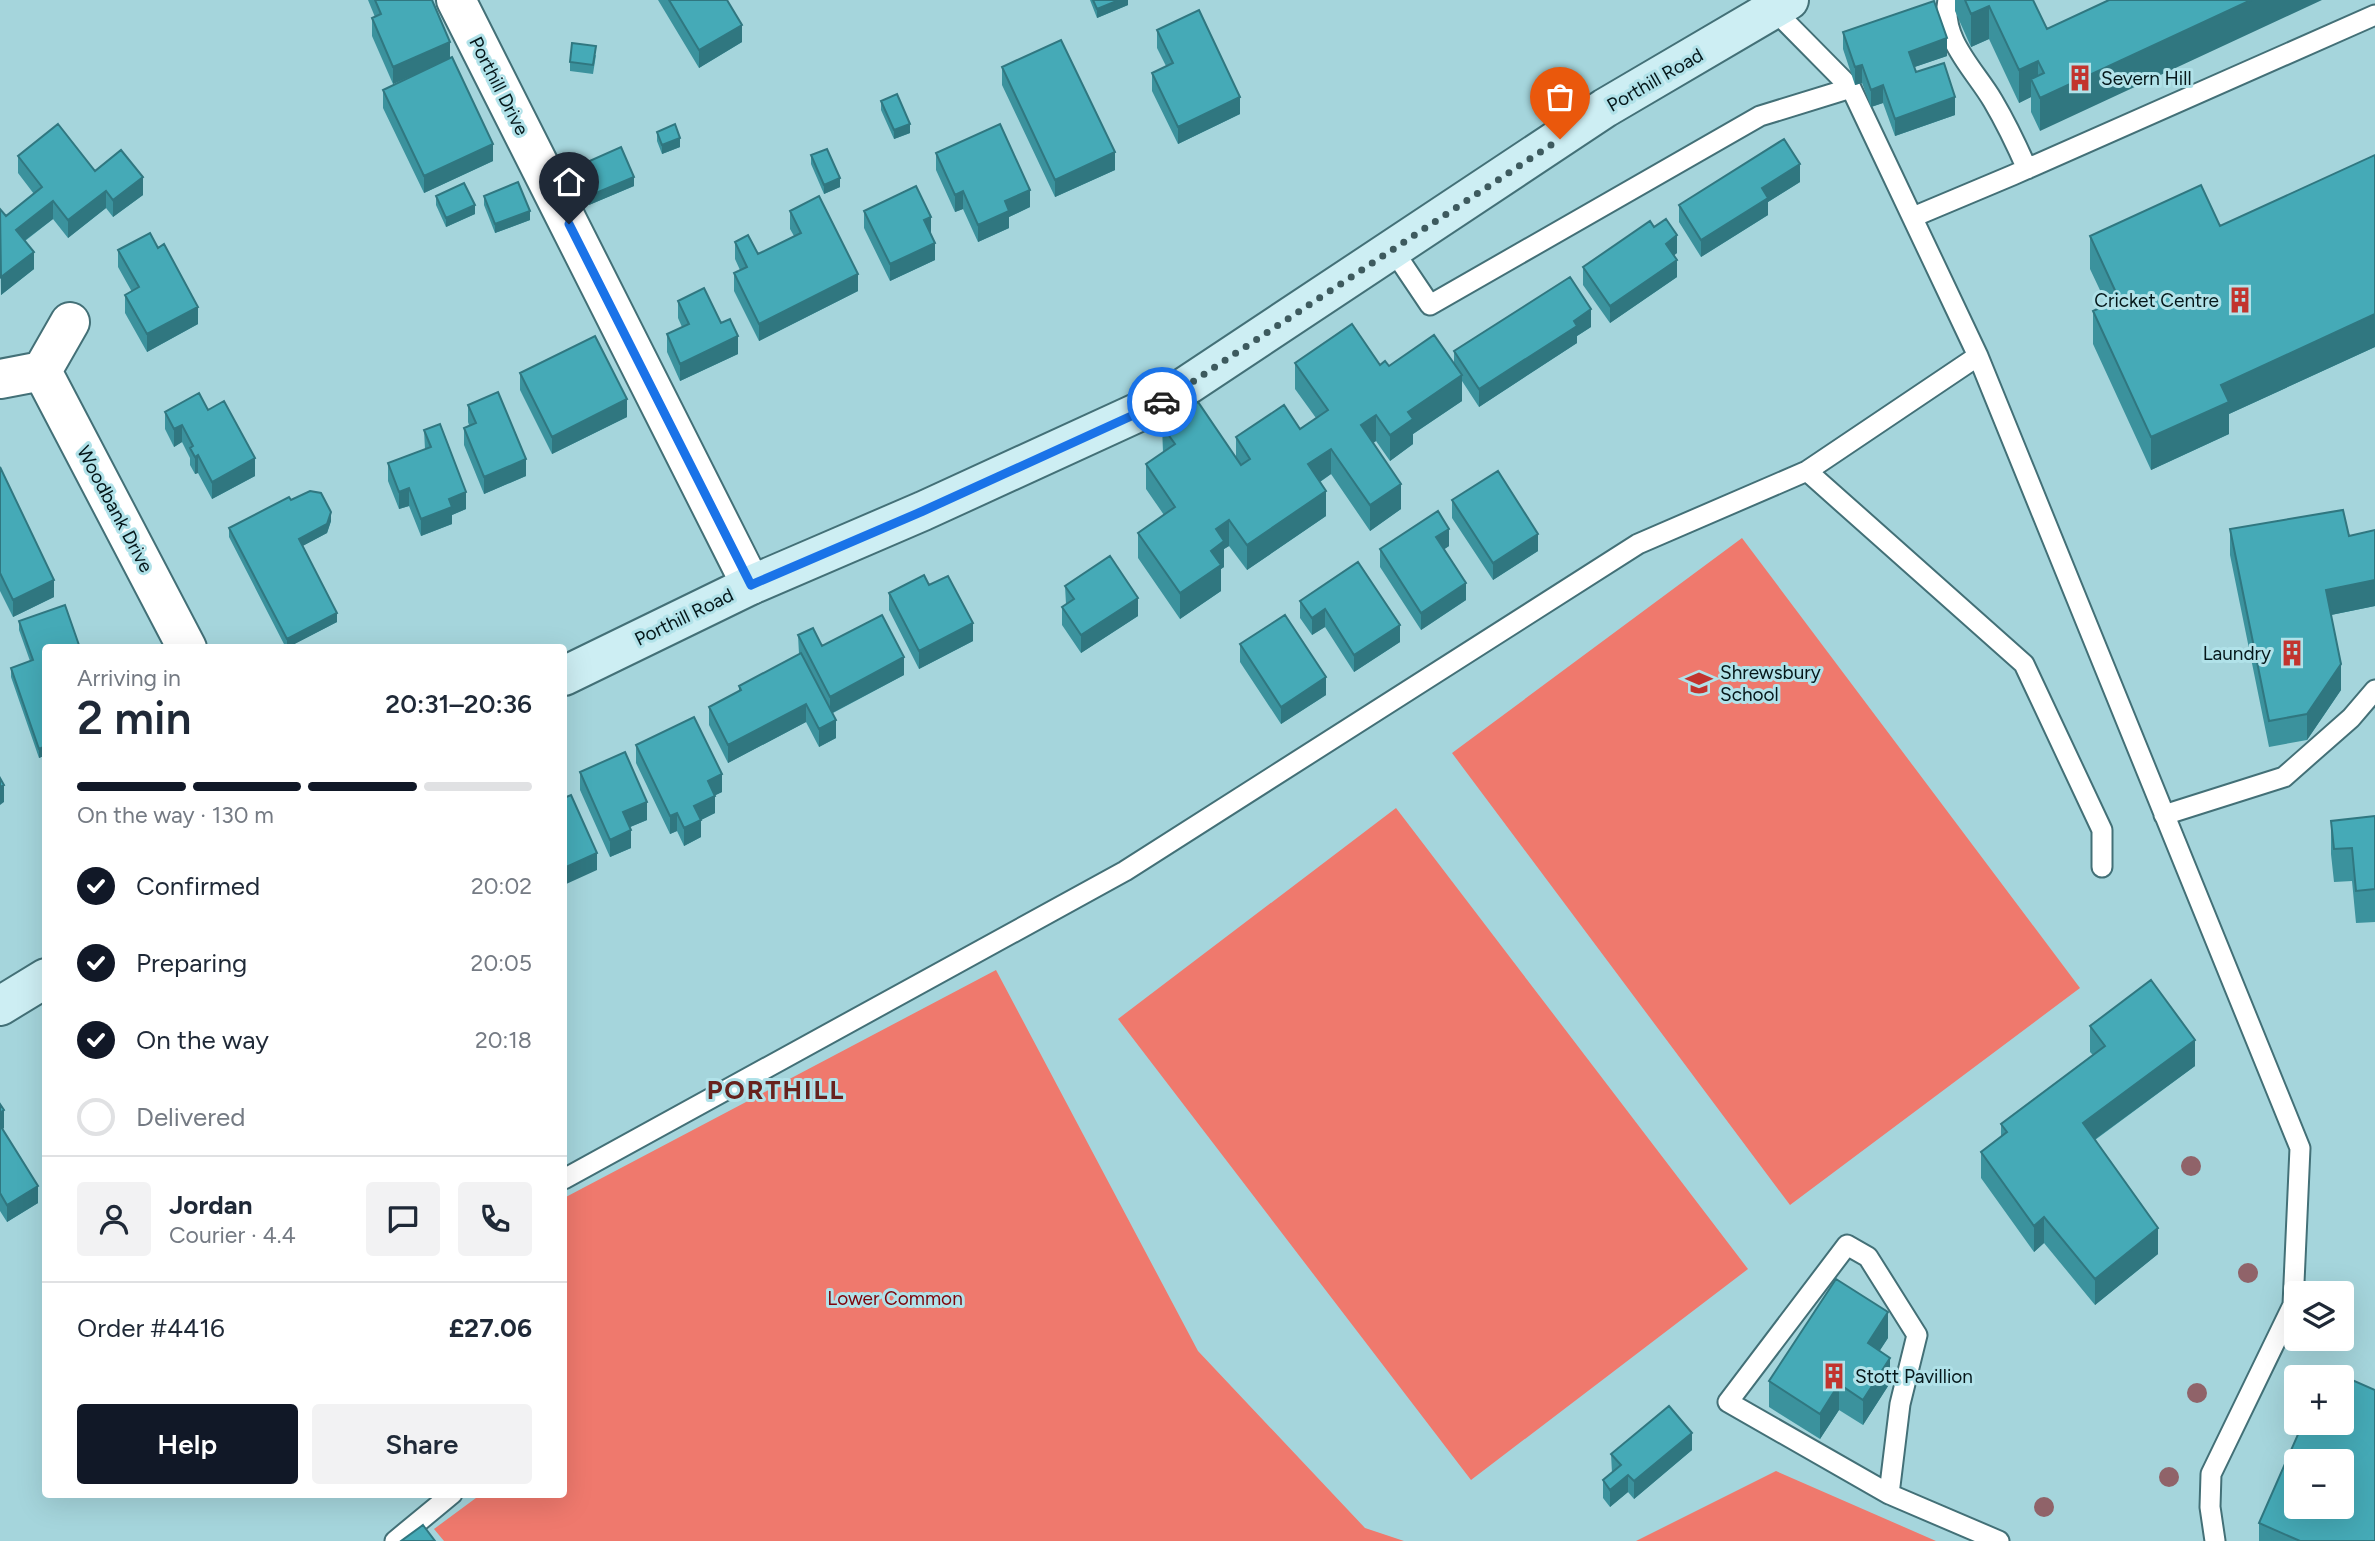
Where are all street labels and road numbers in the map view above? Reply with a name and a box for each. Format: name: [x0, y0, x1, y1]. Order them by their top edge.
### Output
street label: Porthill Drive: [464, 33, 534, 139]
street label: Porthill Road: [1603, 43, 1707, 117]
street label: Woodbank Drive: [72, 442, 158, 576]
street label: Porthill Road: [631, 583, 737, 651]

